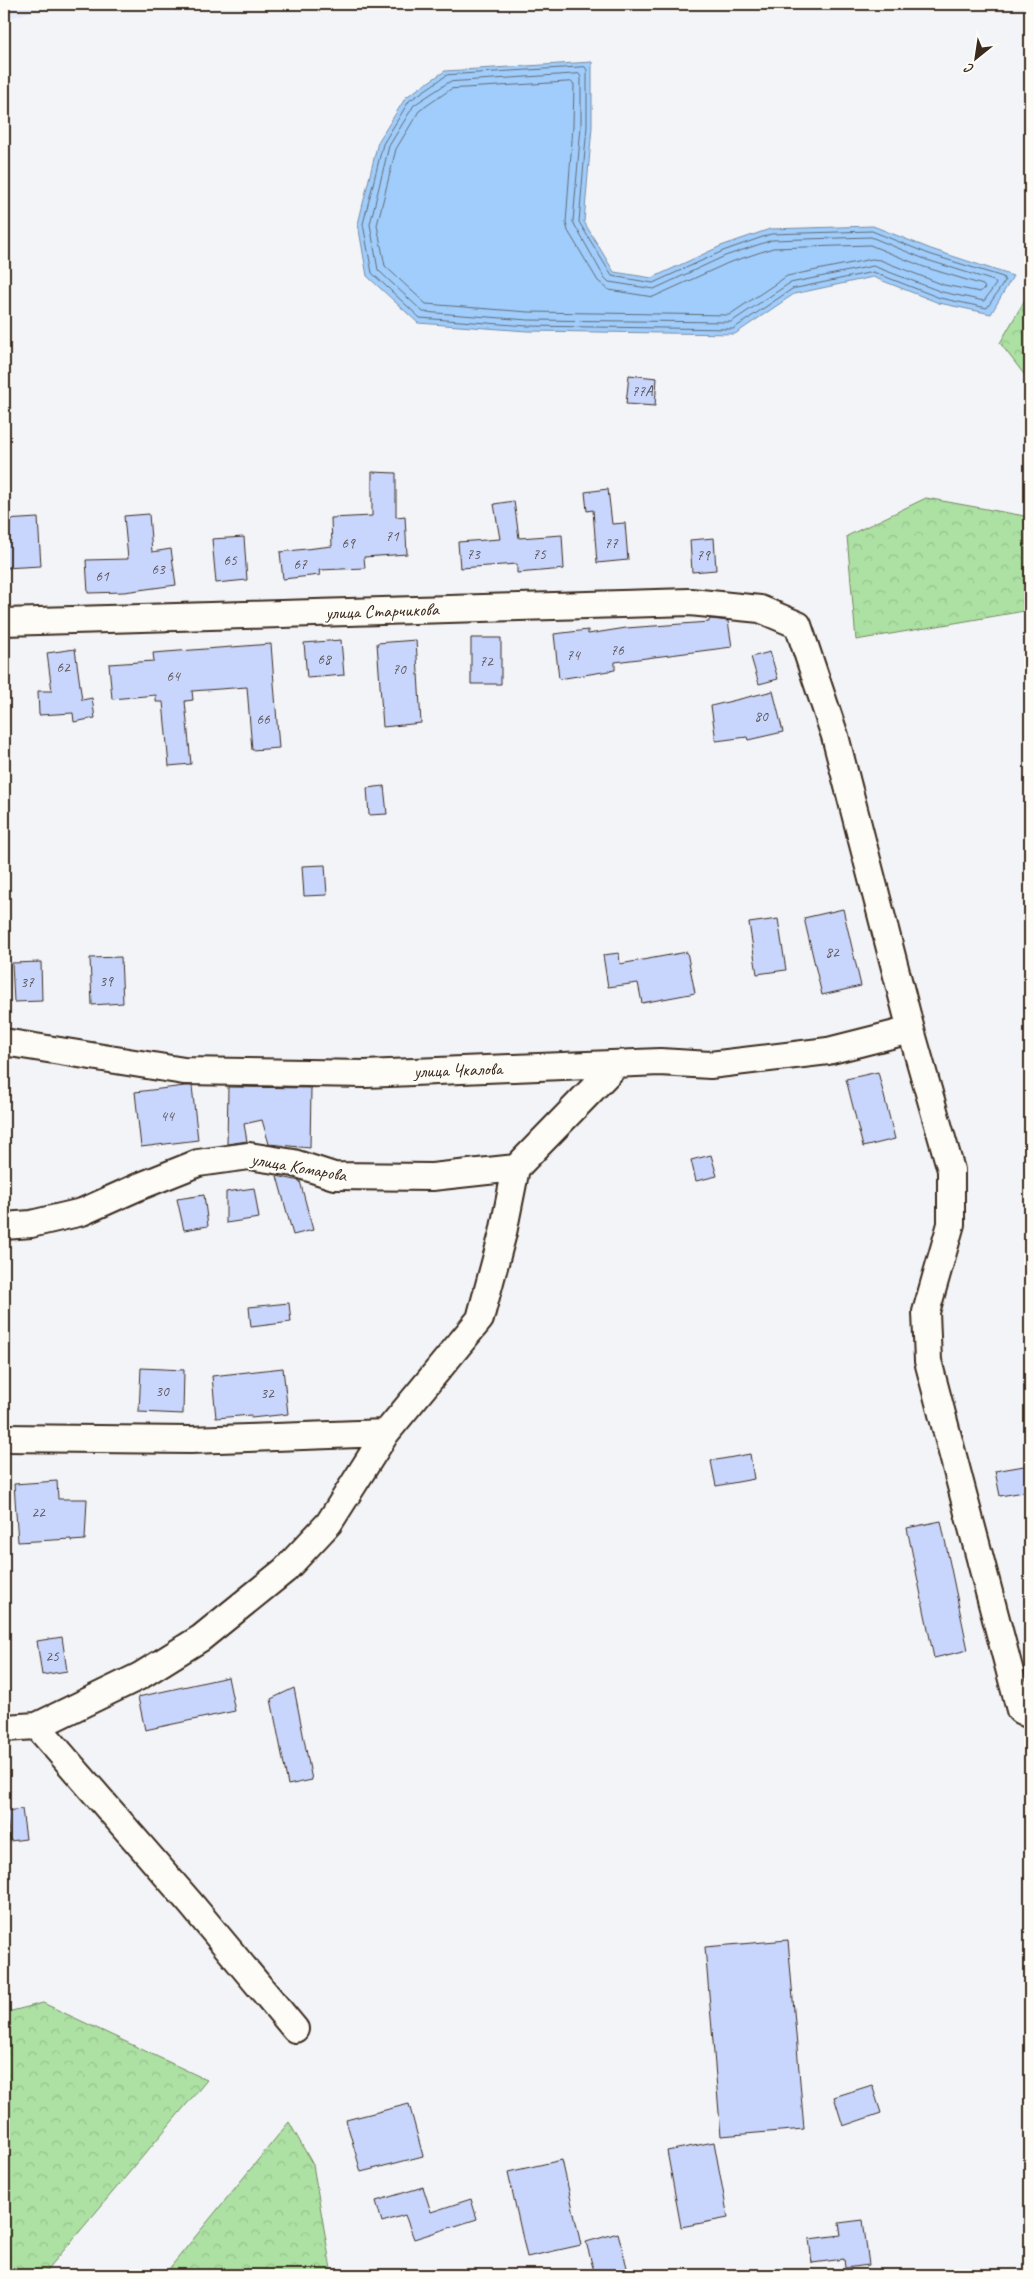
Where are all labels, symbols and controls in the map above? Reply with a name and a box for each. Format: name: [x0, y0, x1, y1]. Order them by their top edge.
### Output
north arrow: [952, 32, 1002, 82]
text: С: [961, 59, 977, 78]
house number: 77А: [631, 382, 654, 401]
house number: 71: [385, 527, 400, 546]
house number: 69: [341, 534, 356, 553]
house number: 77: [604, 534, 619, 553]
house number: 73: [466, 545, 481, 564]
house number: 75: [532, 545, 547, 564]
house number: 79: [696, 546, 711, 565]
house number: 65: [223, 551, 238, 570]
house number: 67: [293, 555, 308, 574]
house number: 63: [151, 560, 166, 579]
house number: 61: [95, 567, 110, 586]
street label: улица Старчикова: [324, 598, 440, 624]
house number: 76: [610, 641, 625, 660]
house number: 74: [566, 646, 581, 665]
house number: 68: [317, 650, 332, 669]
house number: 72: [479, 652, 494, 671]
house number: 62: [56, 658, 71, 677]
house number: 70: [392, 660, 407, 679]
house number: 64: [166, 667, 181, 686]
house number: 80: [754, 707, 769, 726]
house number: 66: [256, 710, 271, 729]
house number: 82: [825, 943, 840, 962]
house number: 39: [99, 972, 114, 991]
house number: 37: [20, 973, 35, 992]
street label: улица Чкалова: [412, 1057, 504, 1083]
house number: 44: [160, 1107, 175, 1126]
street label: улица Комарова: [249, 1148, 349, 1186]
house number: 30: [155, 1382, 170, 1401]
house number: 32: [260, 1384, 275, 1403]
house number: 22: [31, 1503, 46, 1522]
house number: 25: [45, 1647, 60, 1666]

